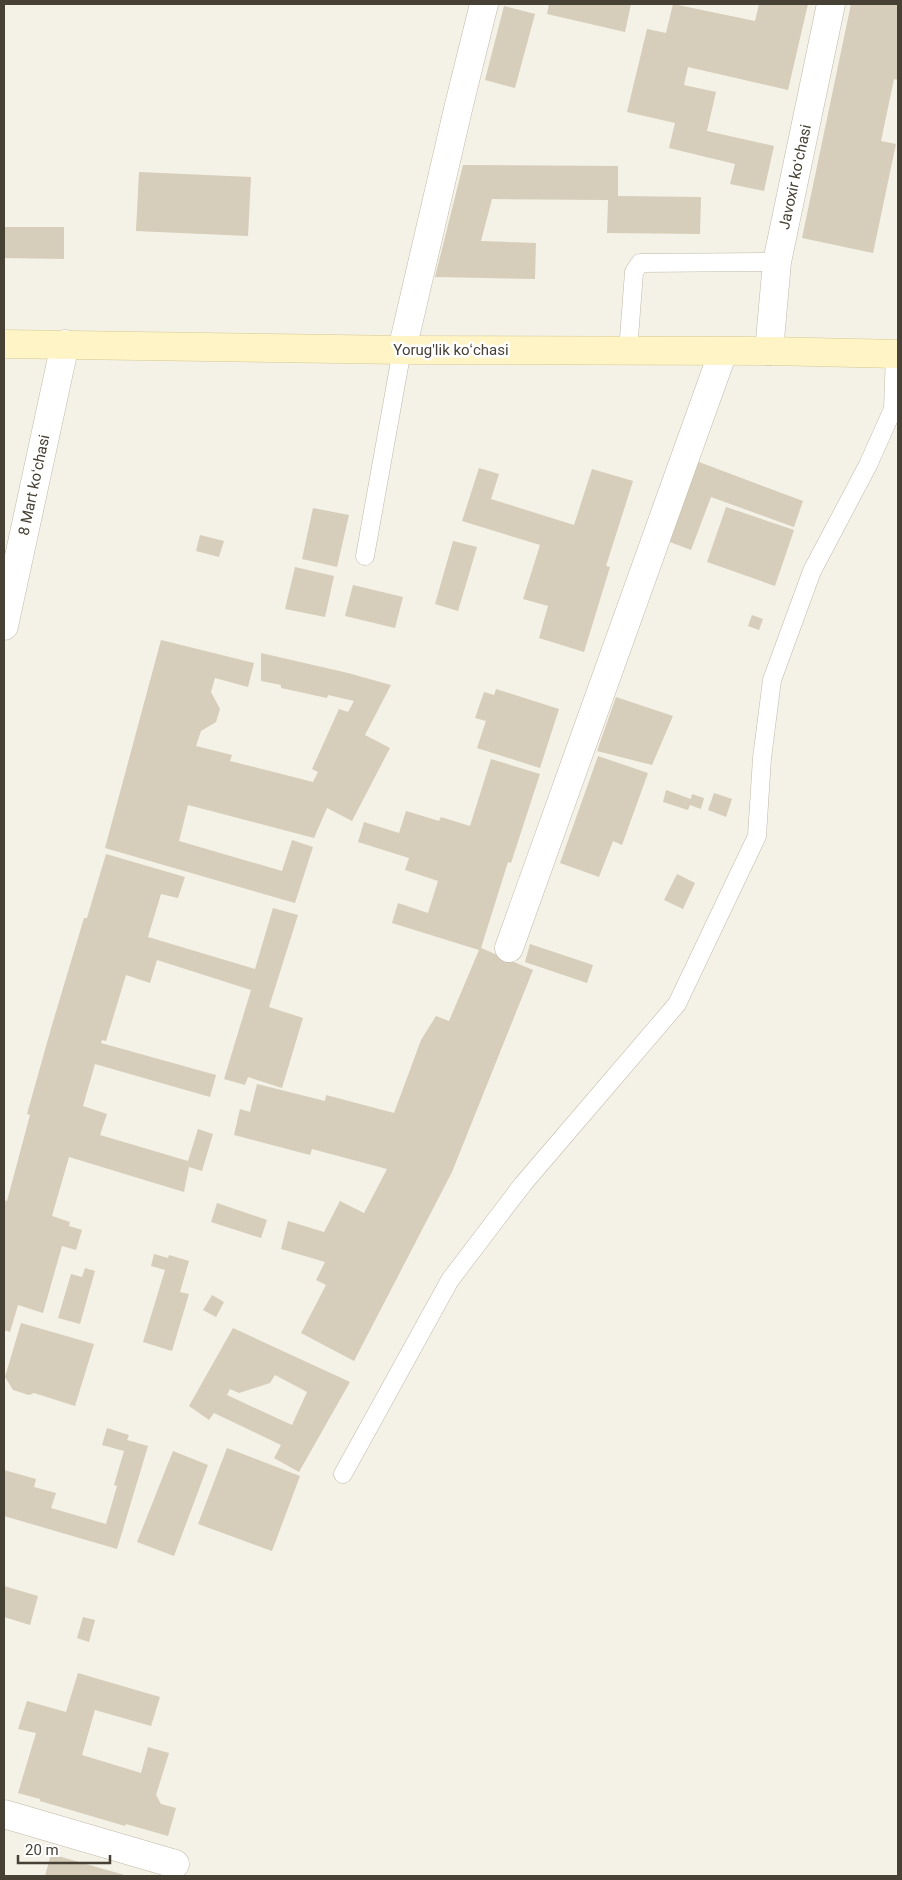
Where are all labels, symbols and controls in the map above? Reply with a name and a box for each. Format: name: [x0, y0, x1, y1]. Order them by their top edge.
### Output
street label: Javoxir koʻchasi: [775, 123, 815, 231]
street label: Yorug'lik koʻchasi: [393, 341, 509, 359]
street label: 8 Mart koʻchasi: [15, 433, 53, 537]
scale bar: [18, 1832, 110, 1864]
text: 20 m: [25, 1841, 59, 1859]

